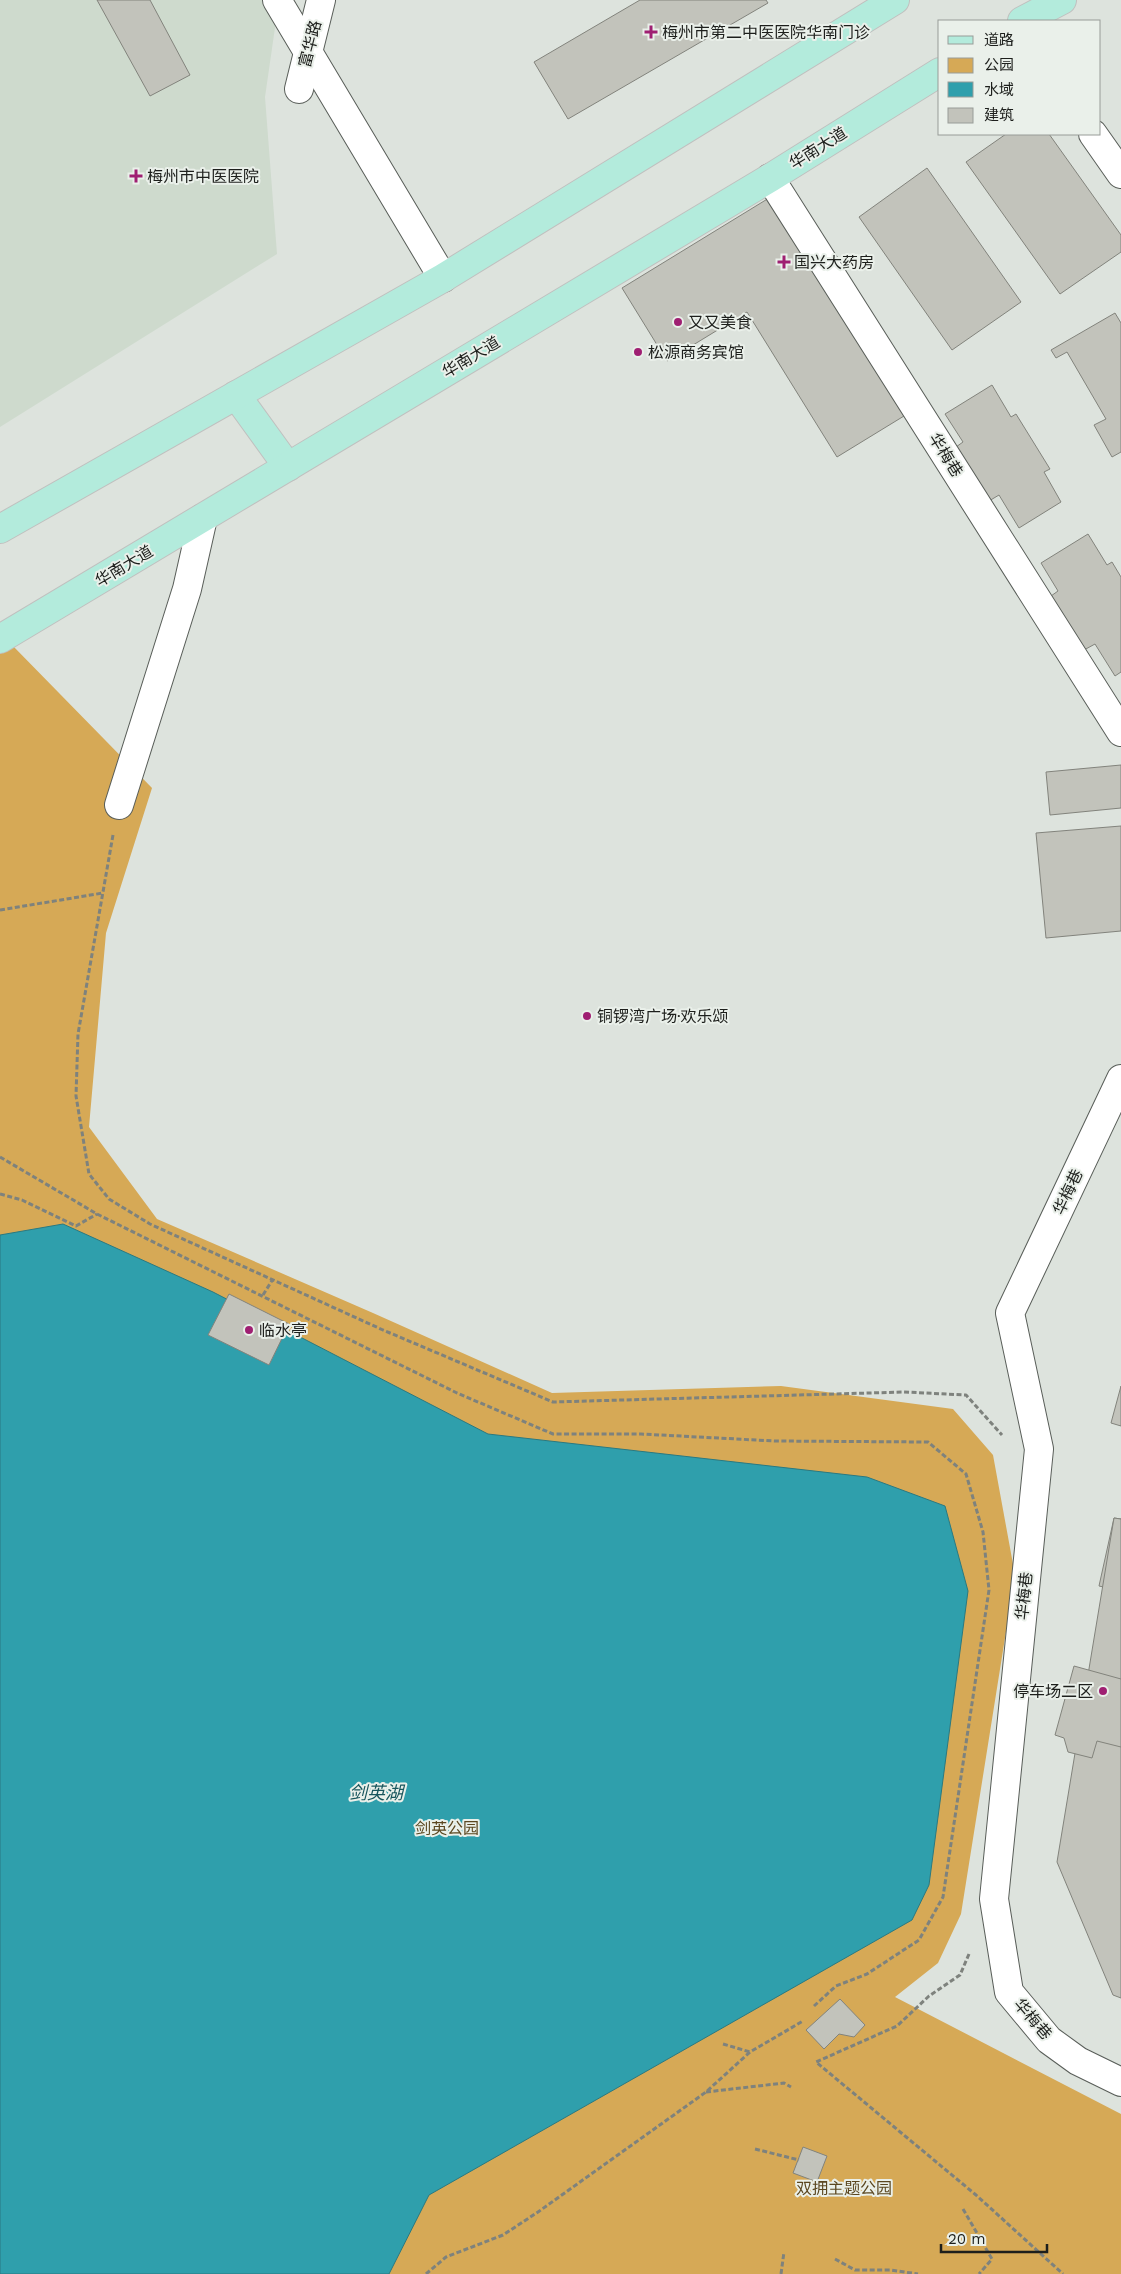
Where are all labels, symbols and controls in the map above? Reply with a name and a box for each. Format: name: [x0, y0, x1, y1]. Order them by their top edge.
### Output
street label: 富华路: [295, 18, 325, 70]
legend: [938, 20, 1101, 135]
place label: 梅州市第二中医医院华南门诊: [662, 23, 870, 42]
marker: 梅州市第二中医医院华南门诊: [644, 25, 658, 39]
text: 道路: [984, 31, 1014, 49]
text: 公园: [984, 56, 1014, 74]
text: 水域: [984, 81, 1014, 99]
text: 建筑: [984, 106, 1014, 124]
street label: 华南大道: [786, 123, 850, 173]
place label: 梅州市中医医院: [147, 167, 259, 186]
marker: 梅州市中医医院: [129, 169, 143, 183]
place label: 国兴大药房: [794, 253, 874, 272]
marker: 国兴大药房: [778, 256, 790, 268]
place label: 又又美食: [688, 313, 752, 332]
marker: 又又美食: [672, 316, 684, 328]
street label: 华南大道: [439, 332, 503, 382]
place label: 松源商务宾馆: [648, 343, 744, 362]
marker: 松源商务宾馆: [632, 346, 644, 358]
street label: 华梅巷: [925, 430, 967, 480]
street label: 华南大道: [92, 541, 156, 591]
place label: 铜锣湾广场·欢乐颂: [597, 1007, 729, 1026]
marker: 铜锣湾广场·欢乐颂: [581, 1010, 593, 1022]
street label: 华梅巷: [1049, 1166, 1087, 1218]
place label: 临水亭: [259, 1321, 307, 1340]
marker: 临水亭: [243, 1324, 255, 1336]
street label: 华梅巷: [1012, 1571, 1036, 1621]
place label: 停车场二区: [1013, 1682, 1093, 1701]
marker: 停车场二区: [1097, 1685, 1109, 1697]
water label: 剑英湖: [349, 1782, 406, 1803]
park label: 剑英公园: [415, 1819, 479, 1838]
street label: 华梅巷: [1010, 1995, 1056, 2043]
park label: 双拥主题公园: [796, 2179, 892, 2198]
scale bar: [941, 2222, 1047, 2254]
text: 20 m: [948, 2230, 986, 2248]

